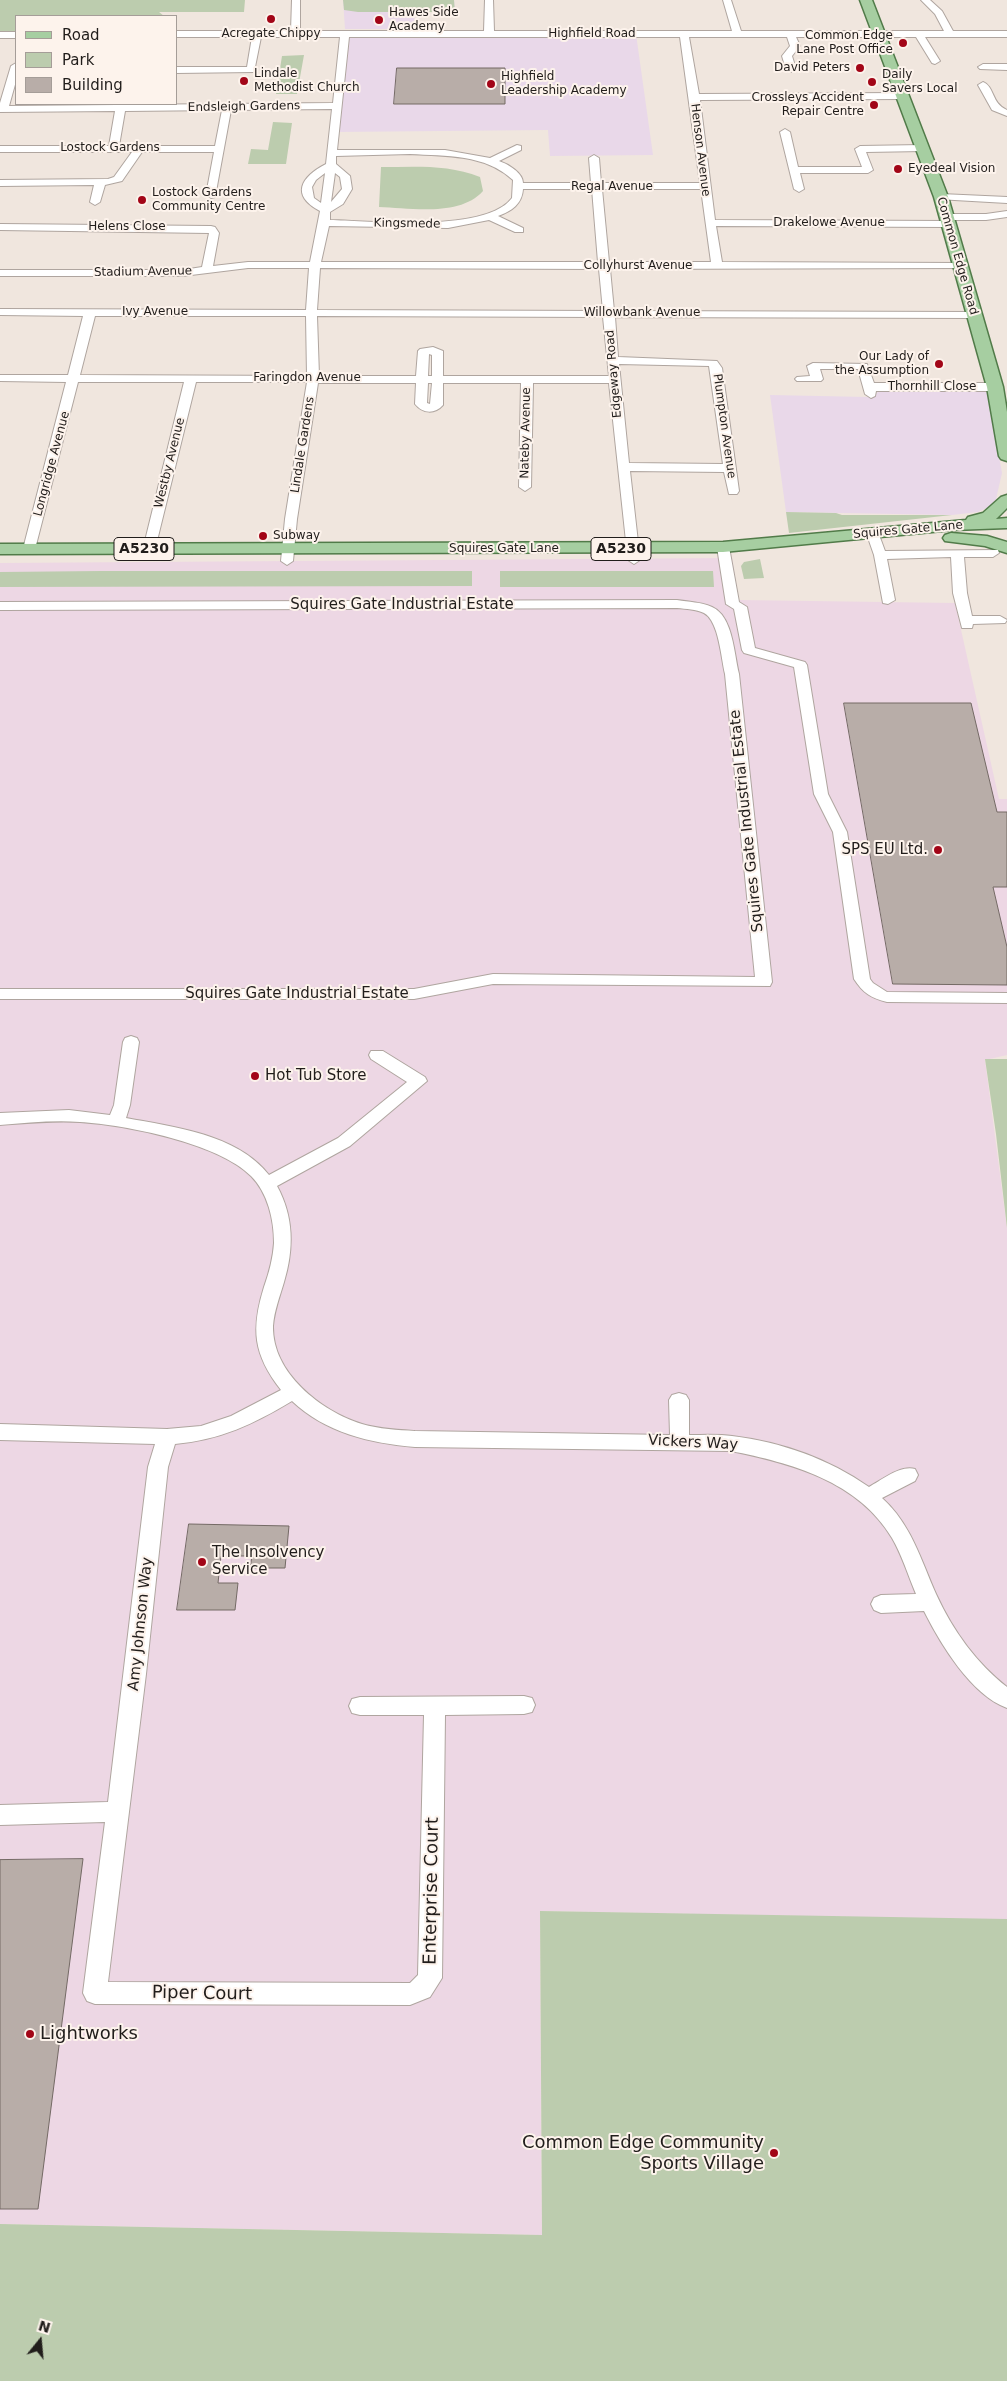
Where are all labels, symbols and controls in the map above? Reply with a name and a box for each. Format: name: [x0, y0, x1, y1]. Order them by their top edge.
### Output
place label: Hawes Side Academy: [389, 6, 459, 34]
marker: Acregate Chippy: [265, 13, 277, 25]
marker: Hawes Side Academy: [373, 14, 385, 26]
legend: [15, 15, 178, 105]
text: Road: [62, 26, 100, 44]
place label: Acregate Chippy: [221, 27, 321, 41]
street label: Highfield Road: [548, 27, 636, 41]
place label: Common Edge Lane Post Office: [796, 29, 893, 57]
marker: Common Edge Lane Post Office: [897, 37, 909, 49]
text: Park: [62, 51, 94, 69]
place label: David Peters: [774, 61, 850, 75]
marker: David Peters: [854, 62, 866, 74]
place label: Lindale Methodist Church: [254, 67, 360, 95]
place label: Daily Savers Local: [882, 68, 958, 96]
place label: Highfield Leadership Academy: [501, 70, 627, 98]
marker: Lindale Methodist Church: [238, 75, 250, 87]
text: Building: [62, 76, 123, 94]
marker: Daily Savers Local: [866, 76, 878, 88]
marker: Highfield Leadership Academy: [485, 78, 497, 90]
place label: Crossleys Accident Repair Centre: [751, 91, 864, 119]
street label: Endsleigh Gardens: [188, 99, 300, 115]
marker: Crossleys Accident Repair Centre: [868, 99, 880, 111]
street label: Henson Avenue: [687, 103, 713, 197]
street label: Lostock Gardens: [60, 141, 160, 155]
place label: Eyedeal Vision: [908, 162, 995, 176]
marker: Eyedeal Vision: [892, 163, 904, 175]
street label: Regal Avenue: [571, 180, 653, 194]
place label: Lostock Gardens Community Centre: [152, 186, 265, 214]
marker: Lostock Gardens Community Centre: [136, 194, 148, 206]
street label: Common Edge Road: [933, 195, 981, 317]
street label: Kingsmede: [374, 216, 440, 232]
street label: Drakelowe Avenue: [773, 216, 885, 230]
street label: Helens Close: [88, 220, 166, 234]
street label: Collyhurst Avenue: [584, 259, 692, 273]
street label: Stadium Avenue: [94, 264, 192, 280]
street label: Ivy Avenue: [122, 305, 188, 319]
street label: Willowbank Avenue: [584, 306, 700, 320]
street label: Edgeway Road: [603, 329, 625, 419]
place label: Our Lady of the Assumption: [835, 350, 929, 378]
marker: Our Lady of the Assumption: [933, 358, 945, 370]
street label: Faringdon Avenue: [253, 371, 361, 385]
street label: Plumpton Avenue: [710, 373, 738, 479]
street label: Thornhill Close: [888, 380, 976, 394]
street label: Nateby Avenue: [518, 387, 534, 479]
street label: Lindale Gardens: [288, 396, 318, 494]
street label: Longridge Avenue: [31, 410, 73, 518]
street label: Westby Avenue: [152, 416, 188, 510]
street label: Squires Gate Lane: [853, 518, 963, 542]
place label: Subway: [273, 529, 320, 543]
marker: Subway: [257, 530, 269, 542]
road number: A5230: [114, 538, 174, 560]
road number: A5230: [591, 538, 651, 560]
street label: Squires Gate Lane: [449, 542, 559, 556]
street label: Squires Gate Industrial Estate: [290, 596, 514, 614]
street label: Squires Gate Industrial Estate: [726, 709, 768, 933]
place label: SPS EU Ltd.: [841, 841, 928, 859]
marker: SPS EU Ltd.: [932, 844, 944, 856]
street label: Squires Gate Industrial Estate: [185, 985, 409, 1003]
place label: Hot Tub Store: [265, 1067, 366, 1085]
marker: Hot Tub Store: [249, 1070, 261, 1082]
street label: Vickers Way: [647, 1432, 739, 1454]
place label: The Insolvency Service: [212, 1544, 324, 1579]
street label: Amy Johnson Way: [125, 1556, 157, 1692]
marker: The Insolvency Service: [196, 1556, 208, 1568]
street label: Enterprise Court: [420, 1817, 444, 1965]
street label: Piper Court: [152, 1982, 252, 2006]
place label: Lightworks: [40, 2023, 138, 2045]
marker: Lightworks: [24, 2028, 36, 2040]
place label: Common Edge Community Sports Village: [522, 2132, 764, 2174]
marker: Common Edge Community Sports Village: [768, 2147, 780, 2159]
north arrow: [15, 2316, 65, 2366]
text: N: [36, 2317, 52, 2336]

